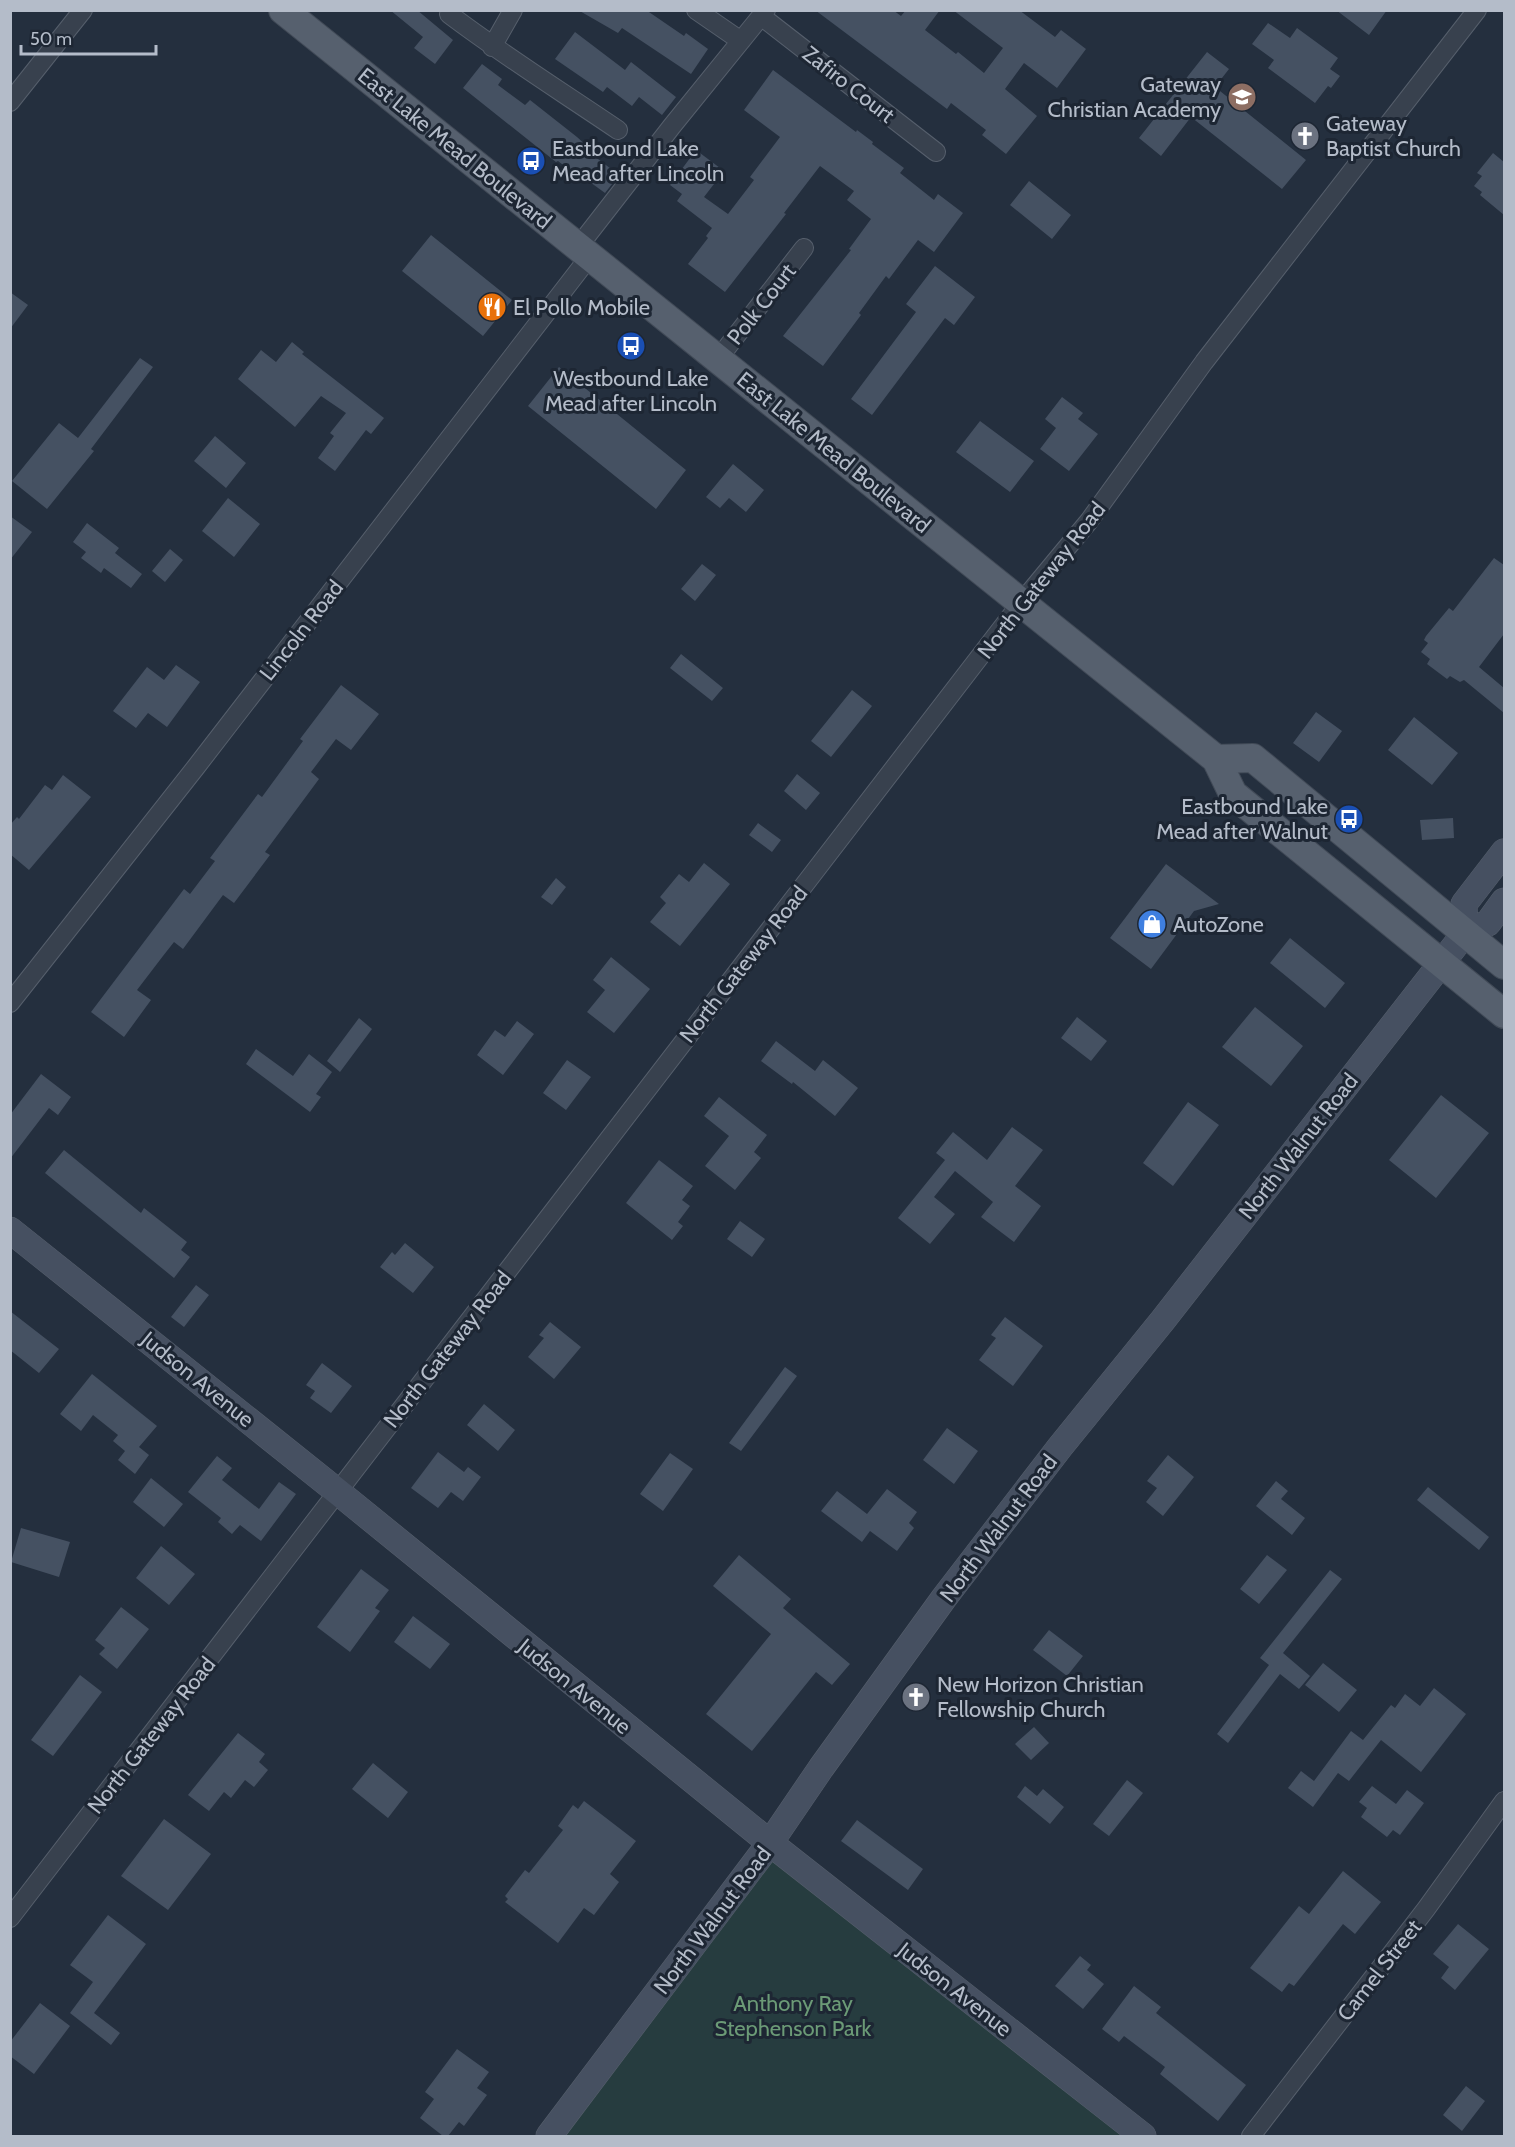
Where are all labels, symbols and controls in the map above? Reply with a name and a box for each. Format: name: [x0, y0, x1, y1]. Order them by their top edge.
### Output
scale bar: [21, 18, 156, 56]
text: 50 m: [30, 28, 72, 50]
street label: Zafiro Court: [797, 40, 900, 129]
street label: East Lake Mead Boulevard: [352, 62, 557, 235]
place label: Gateway Christian Academy: [1047, 71, 1221, 123]
school or university icon: Gateway Christian Academy: [1226, 81, 1258, 113]
place label: Gateway Baptist Church: [1326, 110, 1461, 162]
church icon: Gateway Baptist Church: [1289, 120, 1321, 152]
place label: Eastbound Lake Mead after Lincoln: [552, 135, 724, 187]
bus stop icon: Eastbound Lake Mead after Lincoln: [515, 145, 547, 177]
street label: Polk Court: [721, 258, 802, 350]
restaurant icon: El Pollo Mobile: [476, 291, 508, 323]
place label: El Pollo Mobile: [513, 294, 650, 321]
bus stop icon: Westbound Lake Mead after Lincoln: [615, 330, 647, 362]
place label: Westbound Lake Mead after Lincoln: [545, 365, 717, 417]
street label: East Lake Mead Boulevard: [731, 366, 936, 539]
street label: North Gateway Road: [972, 496, 1111, 664]
street label: Lincoln Road: [254, 575, 349, 686]
place label: Eastbound Lake Mead after Walnut: [1156, 793, 1329, 845]
bus stop icon: Eastbound Lake Mead after Walnut: [1333, 803, 1365, 835]
street label: North Gateway Road: [674, 880, 813, 1048]
shop icon: AutoZone: [1136, 908, 1168, 940]
place label: AutoZone: [1173, 911, 1264, 938]
street label: North Walnut Road: [1233, 1068, 1364, 1225]
street label: North Gateway Road: [378, 1265, 517, 1433]
street label: Judson Avenue: [135, 1325, 260, 1433]
street label: North Walnut Road: [934, 1449, 1063, 1608]
street label: Judson Avenue: [512, 1632, 637, 1740]
street label: North Gateway Road: [82, 1651, 221, 1819]
place label: New Horizon Christian Fellowship Church: [937, 1671, 1144, 1723]
church icon: New Horizon Christian Fellowship Church: [900, 1681, 932, 1713]
street label: North Walnut Road: [648, 1841, 777, 2000]
street label: Camel Street: [1331, 1914, 1428, 2026]
street label: Judson Avenue: [891, 1936, 1017, 2042]
park label: Anthony Ray Stephenson Park: [715, 1990, 872, 2042]

